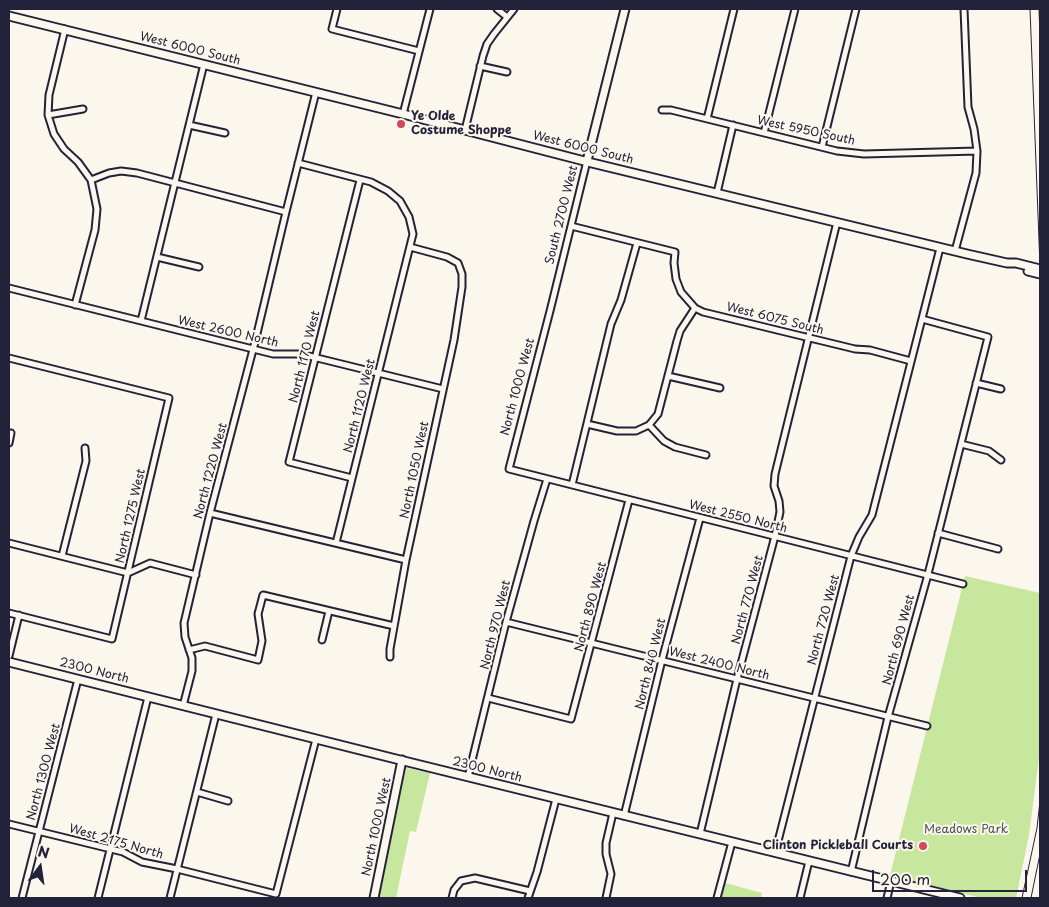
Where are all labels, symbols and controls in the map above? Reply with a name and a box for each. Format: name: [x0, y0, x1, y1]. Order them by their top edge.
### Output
street label: West 6000 South: [138, 30, 242, 68]
place label: Ye Olde Costume Shoppe: [411, 110, 511, 138]
street label: West 5950 South: [756, 114, 856, 148]
marker: Ye Olde Costume Shoppe: [395, 118, 407, 130]
street label: West 6000 South: [531, 129, 635, 167]
street label: South 2700 West: [543, 164, 581, 266]
street label: West 6075 South: [725, 300, 825, 338]
street label: North 1170 West: [287, 309, 323, 405]
street label: West 2600 North: [176, 313, 280, 351]
street label: North 1000 West: [498, 337, 538, 437]
street label: North 1120 West: [341, 357, 379, 455]
street label: North 1050 West: [398, 420, 432, 520]
street label: North 1220 West: [191, 421, 231, 521]
street label: North 1275 West: [113, 467, 149, 565]
street label: West 2550 North: [687, 498, 789, 536]
street label: North 770 West: [729, 554, 767, 646]
street label: North 890 West: [572, 560, 610, 654]
street label: North 720 West: [805, 573, 843, 667]
street label: North 970 West: [478, 579, 514, 671]
street label: North 690 West: [880, 593, 918, 687]
street label: North 840 West: [633, 617, 669, 711]
street label: West 2400 North: [667, 645, 771, 683]
street label: 2300 North: [58, 655, 130, 687]
street label: North 1300 West: [24, 722, 64, 822]
street label: 2300 North: [451, 754, 523, 786]
street label: North 1000 West: [360, 776, 394, 878]
street label: West 2175 North: [67, 822, 165, 862]
park label: Meadows Park: [924, 823, 1008, 837]
place label: Clinton Pickleball Courts: [763, 839, 913, 853]
text: N: [36, 840, 52, 863]
marker: Clinton Pickleball Courts: [917, 840, 929, 852]
north arrow: [15, 842, 65, 892]
scale bar: [874, 860, 1029, 892]
text: 200 m: [880, 867, 930, 890]

